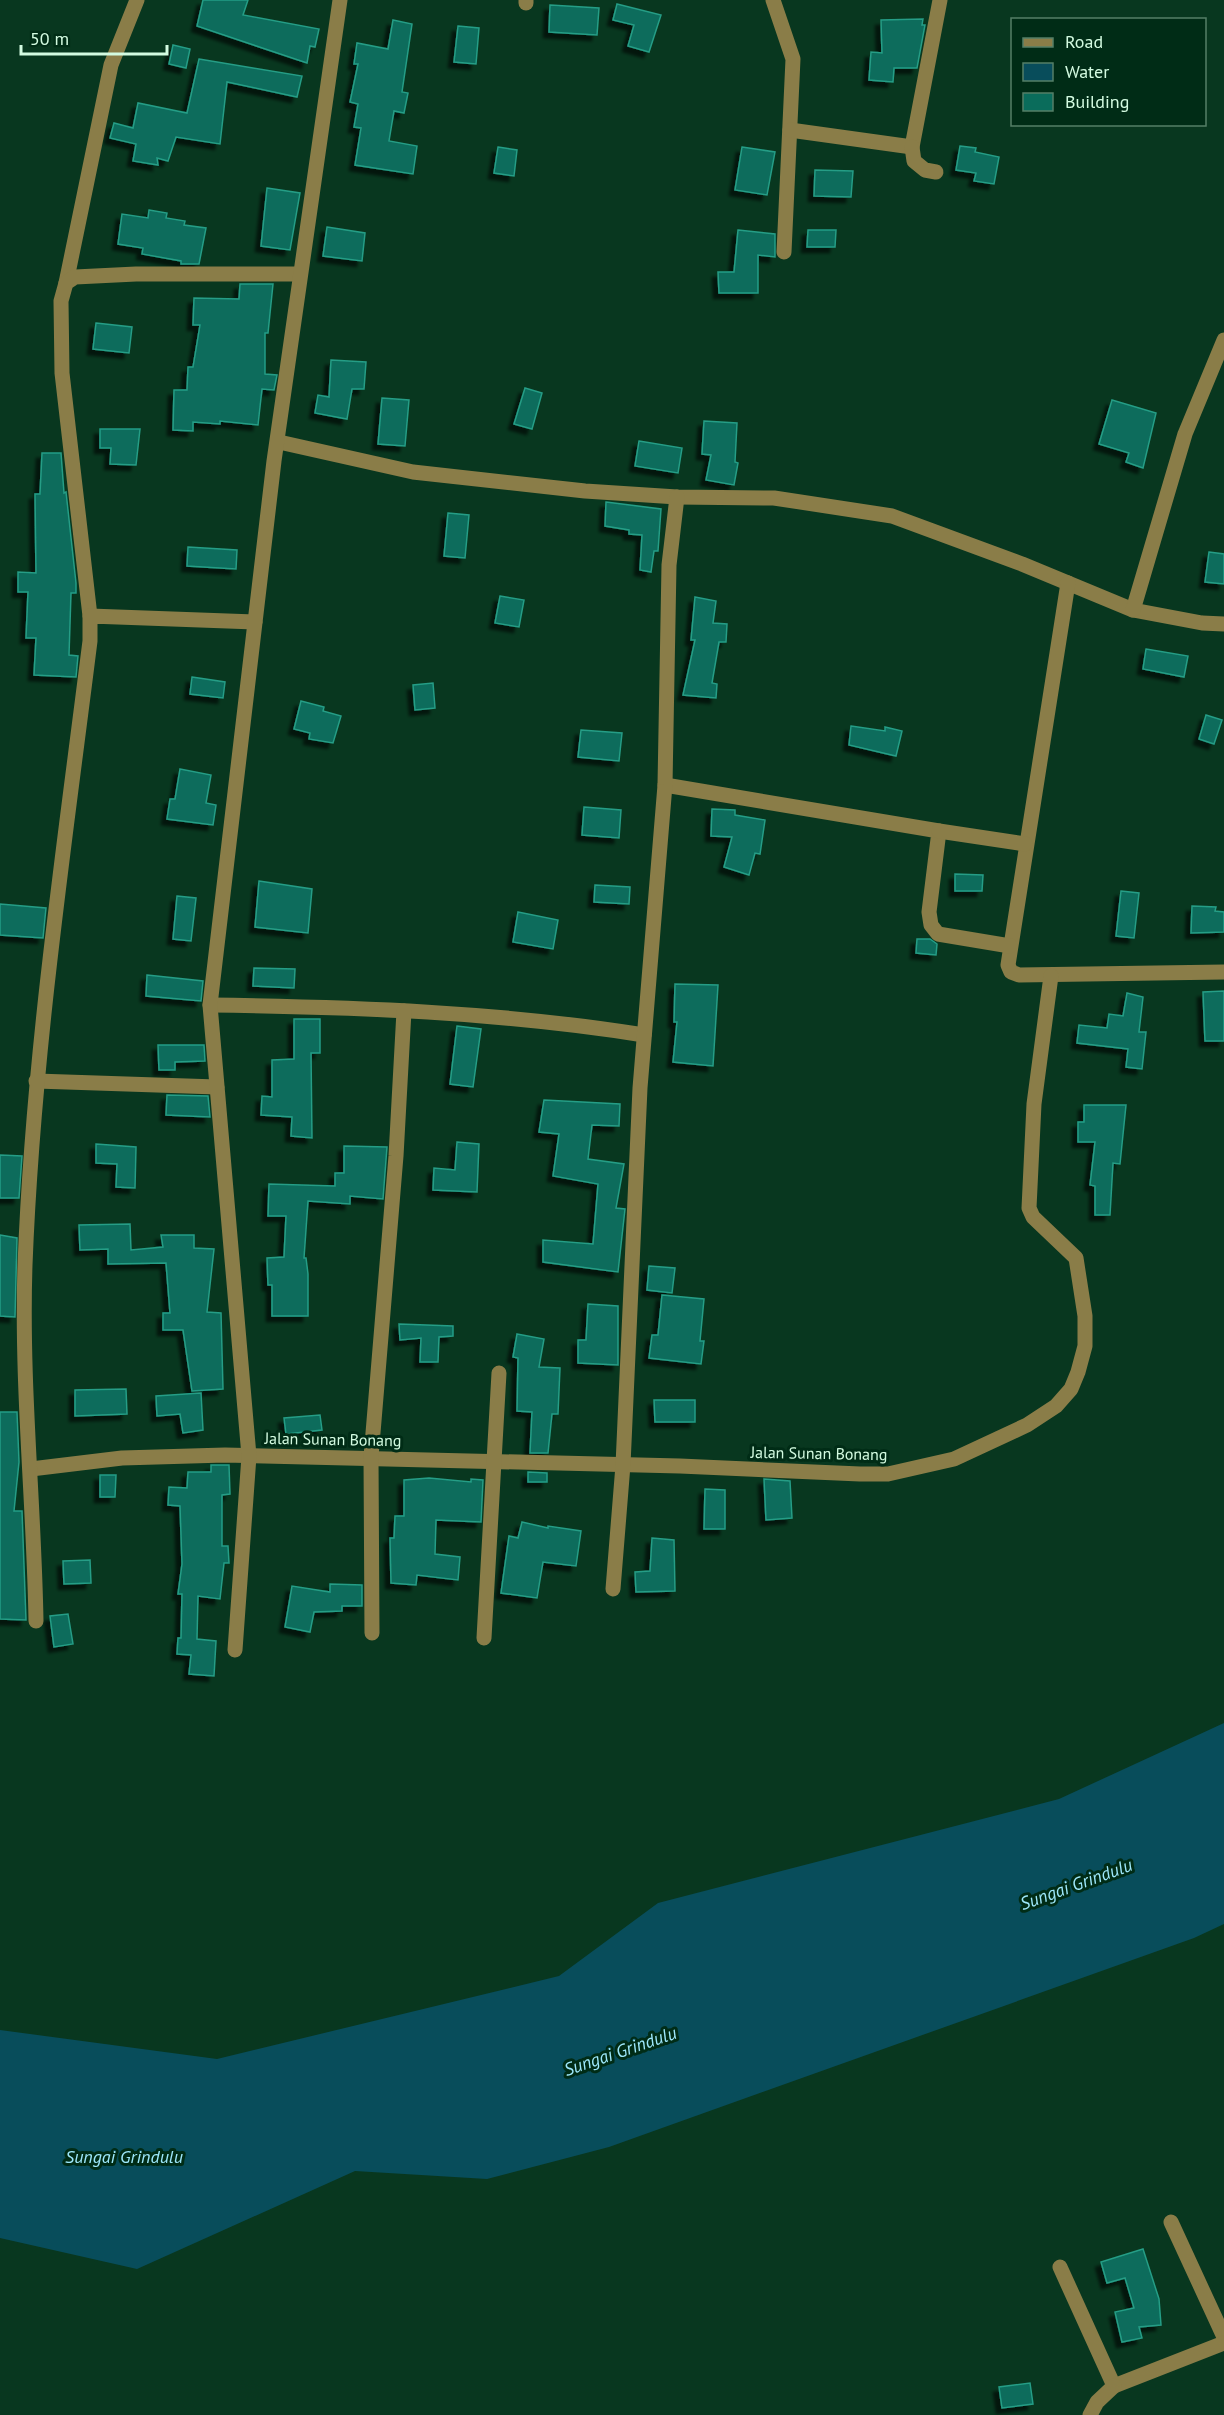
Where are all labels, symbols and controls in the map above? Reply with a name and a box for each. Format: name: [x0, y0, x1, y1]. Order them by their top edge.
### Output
scale bar: [21, 18, 166, 56]
legend: [1011, 18, 1206, 126]
text: 50 m: [30, 27, 69, 50]
text: Road: [1065, 30, 1103, 53]
text: Water: [1065, 60, 1109, 83]
text: Building: [1065, 90, 1129, 113]
street label: Jalan Sunan Bonang: [263, 1428, 402, 1450]
street label: Jalan Sunan Bonang: [749, 1442, 888, 1464]
water label: Sungai Grindulu: [1017, 1853, 1135, 1915]
water label: Sungai Grindulu: [561, 2021, 679, 2081]
water label: Sungai Grindulu: [65, 2145, 183, 2168]

